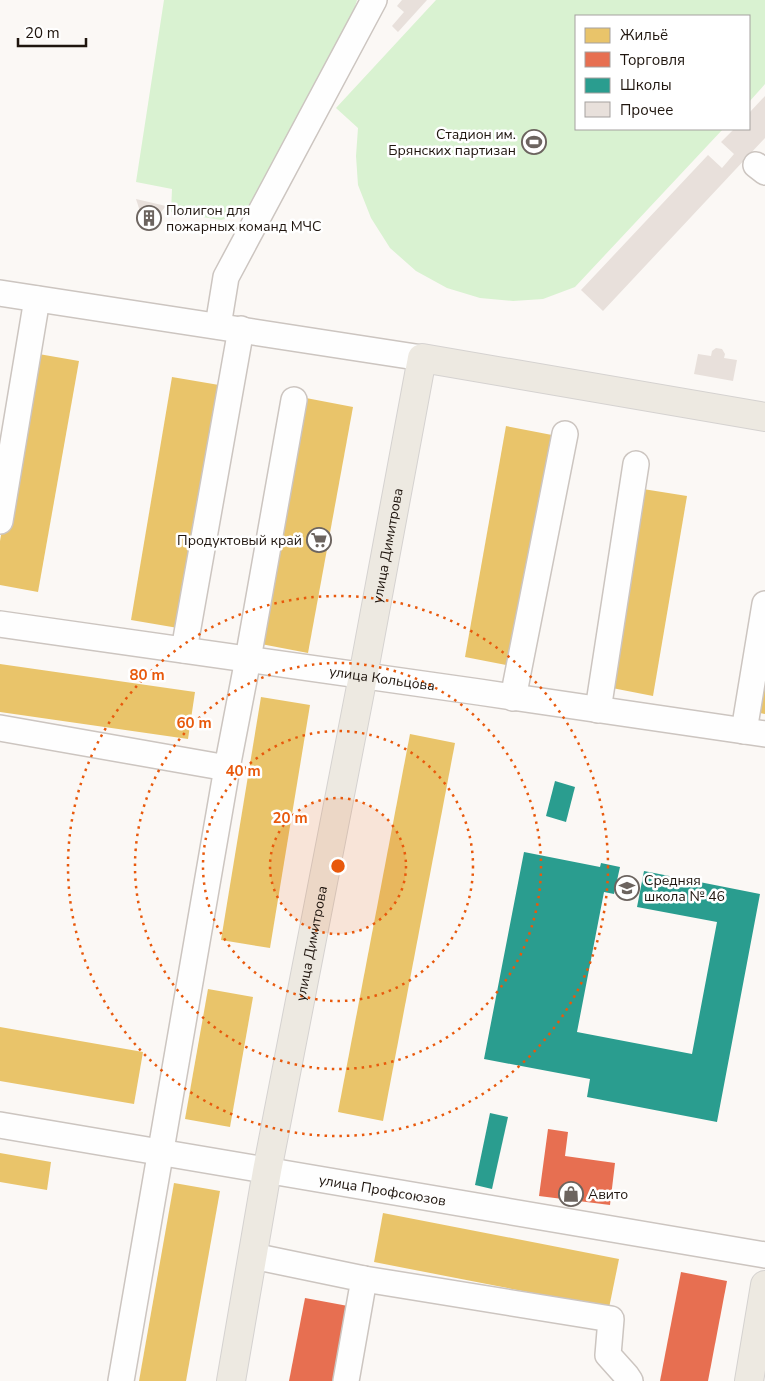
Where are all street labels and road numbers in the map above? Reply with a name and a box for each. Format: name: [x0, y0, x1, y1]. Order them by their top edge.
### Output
street label: улица Димитрова: [368, 486, 408, 605]
street label: улица Кольцова: [328, 662, 436, 696]
street label: улица Димитрова: [291, 884, 332, 1003]
street label: улица Профсоюзов: [317, 1170, 448, 1211]

